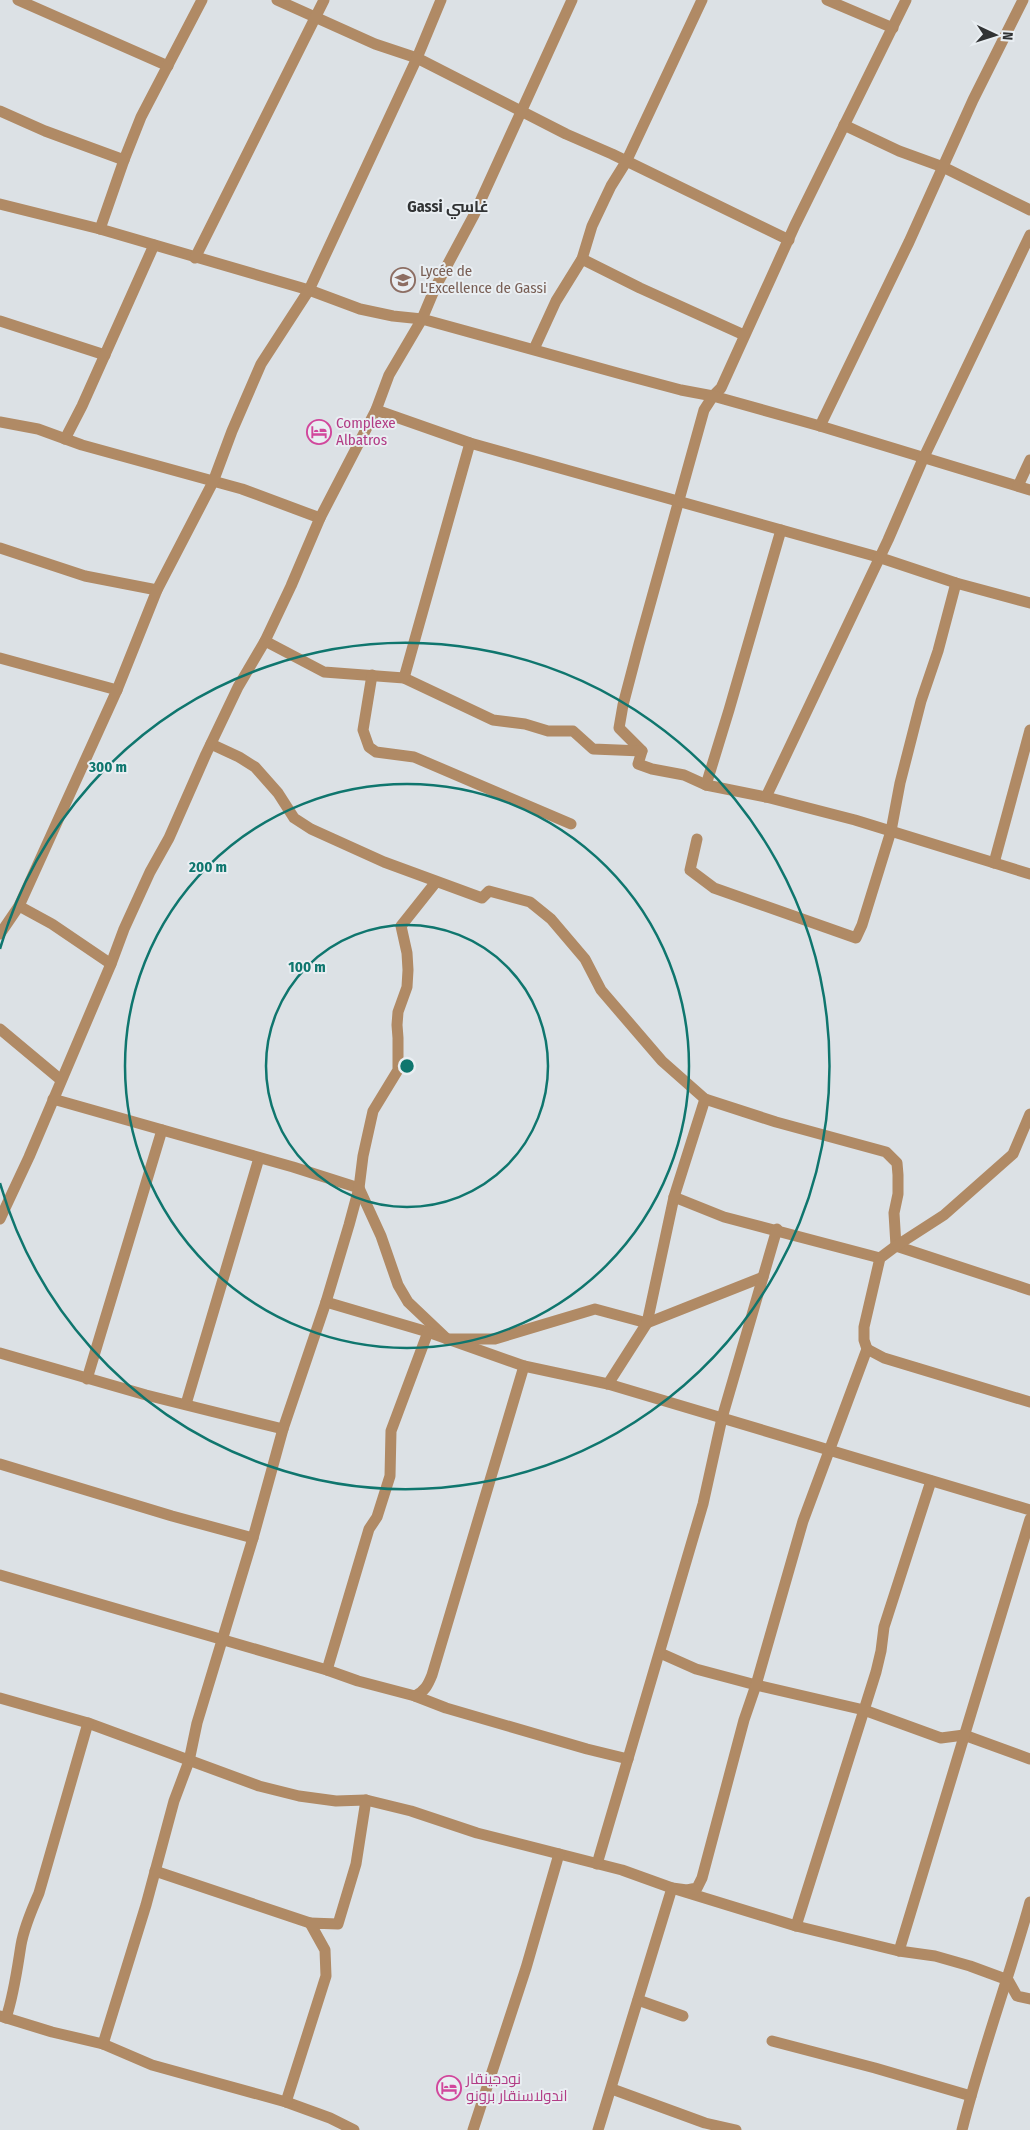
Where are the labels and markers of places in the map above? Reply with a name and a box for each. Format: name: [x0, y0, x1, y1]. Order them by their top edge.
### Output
place label: Lycée de L'Excellence de Gassi: [420, 262, 547, 297]
school or university icon: Lycée de L'Excellence de Gassi: [390, 267, 416, 293]
place label: Complexe Albatros: [336, 414, 396, 449]
hotel icon: Complexe Albatros: [306, 419, 332, 445]
centre of rings: [398, 1057, 416, 1075]
place label: نودجينقار اندولاسنقار برونو: [465, 2070, 568, 2105]
hotel icon: نودجينقار اندولاسنقار برونو: [436, 2075, 462, 2101]

